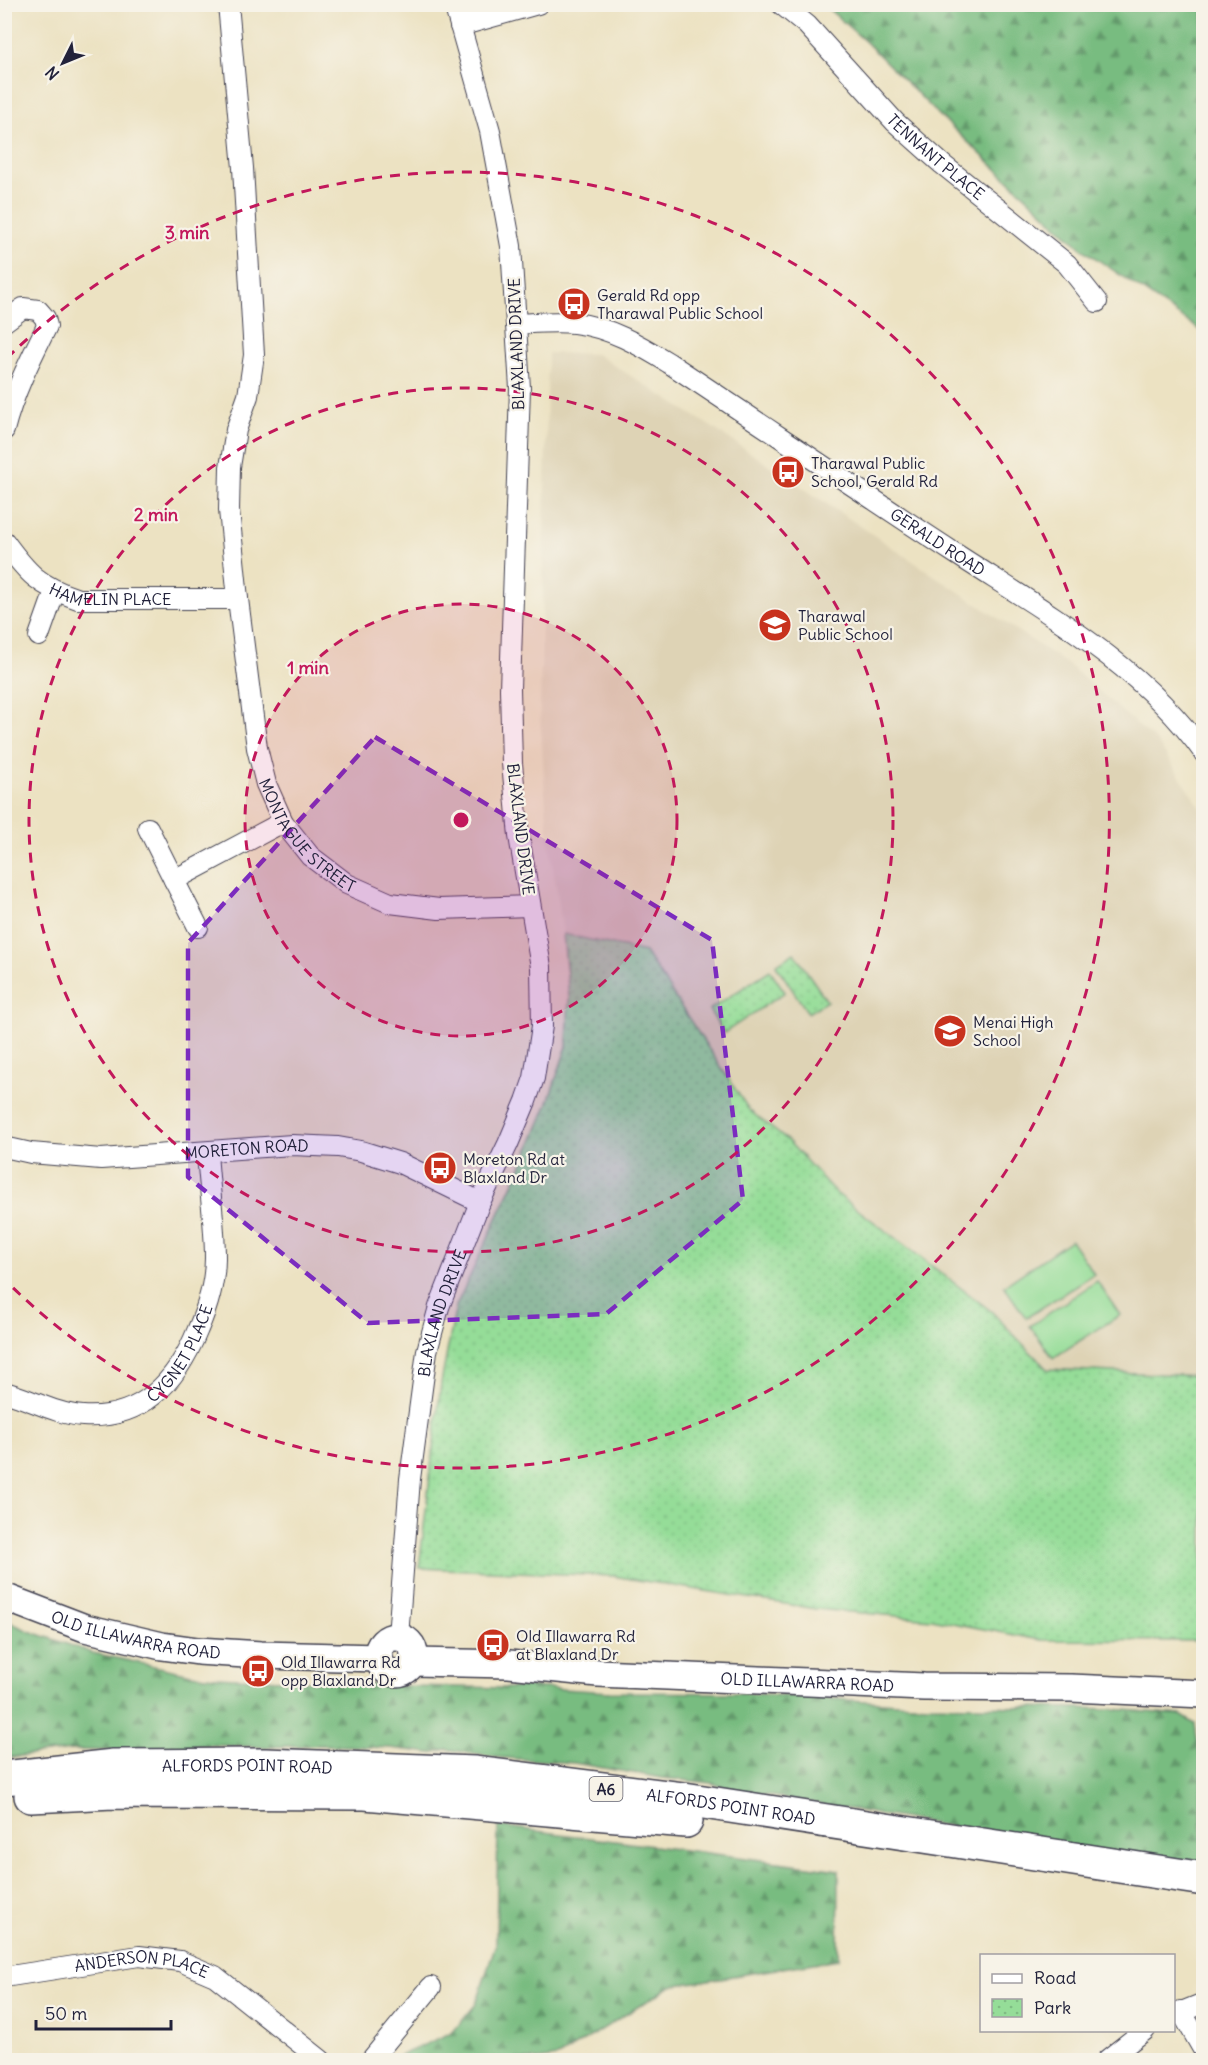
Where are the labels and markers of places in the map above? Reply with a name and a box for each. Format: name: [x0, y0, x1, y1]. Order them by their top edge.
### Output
place label: Gerald Rd opp Tharawal Public School: [597, 285, 763, 323]
bus stop icon: Gerald Rd opp Tharawal Public School: [556, 286, 592, 322]
place label: Tharawal Public School, Gerald Rd: [811, 453, 938, 491]
bus stop icon: Tharawal Public School, Gerald Rd: [770, 454, 806, 490]
place label: Tharawal Public School: [798, 606, 893, 644]
school or university icon: Tharawal Public School: [757, 607, 793, 643]
centre of rings: [451, 810, 471, 830]
place label: Menai High School: [973, 1012, 1054, 1050]
school or university icon: Menai High School: [932, 1013, 968, 1049]
place label: Moreton Rd at Blaxland Dr: [463, 1149, 565, 1187]
bus stop icon: Moreton Rd at Blaxland Dr: [422, 1150, 458, 1186]
place label: Old Illawarra Rd at Blaxland Dr: [516, 1626, 636, 1664]
bus stop icon: Old Illawarra Rd at Blaxland Dr: [475, 1627, 511, 1663]
place label: Old Illawarra Rd opp Blaxland Dr: [281, 1652, 401, 1690]
bus stop icon: Old Illawarra Rd opp Blaxland Dr: [240, 1653, 276, 1689]

